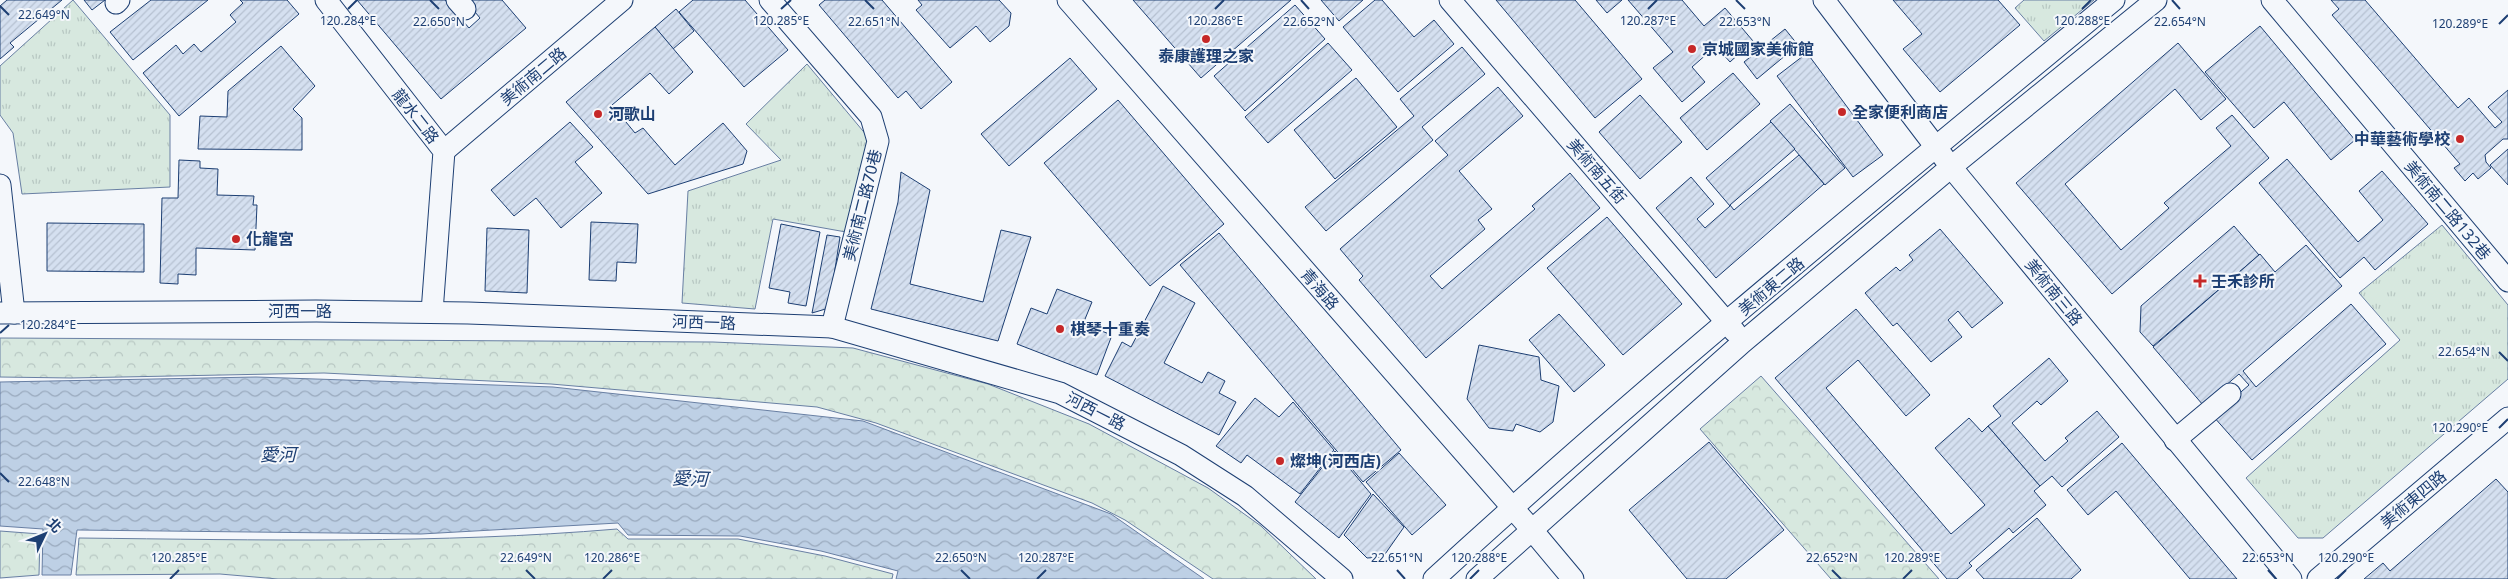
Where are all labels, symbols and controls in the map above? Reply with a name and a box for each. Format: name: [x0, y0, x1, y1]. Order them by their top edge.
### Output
text: 22.649°N: [18, 6, 70, 23]
text: 120.284°E: [320, 12, 376, 29]
text: 120.285°E: [753, 12, 809, 29]
text: 120.286°E: [1187, 12, 1243, 29]
text: 120.287°E: [1620, 12, 1676, 29]
text: 120.288°E: [2054, 12, 2110, 29]
text: 22.650°N: [413, 13, 465, 30]
text: 22.651°N: [848, 13, 900, 30]
text: 22.652°N: [1283, 13, 1335, 30]
text: 22.653°N: [1719, 13, 1771, 30]
text: 22.654°N: [2154, 13, 2206, 30]
text: 120.289°E: [2432, 15, 2488, 32]
marker: 泰康護理之家: [1200, 33, 1212, 45]
place label: 京城國家美術館: [1702, 38, 1814, 60]
street label: 美術南二路: [495, 42, 571, 110]
marker: 京城國家美術館: [1686, 43, 1698, 55]
place label: 泰康護理之家: [1158, 45, 1254, 67]
street label: 龍水二路: [388, 84, 444, 148]
place label: 全家便利商店: [1852, 101, 1948, 123]
place label: 河歌山: [608, 103, 656, 125]
marker: 全家便利商店: [1836, 106, 1848, 118]
marker: 河歌山: [592, 108, 604, 120]
place label: 中華藝術學校: [2354, 128, 2451, 150]
marker: 中華藝術學校: [2454, 133, 2466, 145]
street label: 美術南五街: [1562, 134, 1632, 208]
street label: 美術南二路70巷: [837, 147, 887, 263]
street label: 美術南二路132巷: [2400, 156, 2496, 264]
place label: 化龍宮: [246, 228, 294, 250]
marker: 化龍宮: [230, 233, 242, 245]
street label: 美術東二路: [1733, 252, 1809, 320]
street label: 美術南三路: [2020, 254, 2088, 330]
street label: 青海路: [1296, 264, 1344, 314]
place label: 壬禾診所: [2211, 270, 2275, 292]
marker: 壬禾診所: [2193, 274, 2207, 288]
street label: 河西一路: [268, 300, 332, 322]
street label: 河西一路: [672, 310, 736, 334]
text: 120.284°E: [20, 316, 76, 333]
place label: 棋琴十重奏: [1070, 318, 1150, 340]
marker: 棋琴十重奏: [1054, 323, 1066, 335]
text: 22.654°N: [2438, 343, 2490, 360]
street label: 河西一路: [1062, 387, 1130, 435]
text: 120.290°E: [2432, 419, 2488, 436]
water label: 愛河: [260, 442, 299, 466]
place label: 燦坤(河西店): [1290, 450, 1381, 472]
marker: 燦坤(河西店): [1274, 455, 1286, 467]
water label: 愛河: [672, 465, 711, 491]
street label: 美術東四路: [2375, 465, 2451, 533]
text: 22.648°N: [18, 473, 70, 490]
north arrow: [20, 509, 70, 559]
text: 北: [43, 513, 67, 536]
text: 120.285°E: [151, 549, 207, 566]
text: 22.649°N: [500, 549, 552, 566]
text: 120.286°E: [584, 549, 640, 566]
text: 22.650°N: [935, 549, 987, 566]
text: 120.287°E: [1018, 549, 1074, 566]
text: 22.651°N: [1371, 549, 1423, 566]
text: 120.288°E: [1451, 549, 1507, 566]
text: 22.652°N: [1806, 549, 1858, 566]
text: 120.289°E: [1884, 549, 1940, 566]
text: 22.653°N: [2242, 549, 2294, 566]
text: 120.290°E: [2318, 549, 2374, 566]

